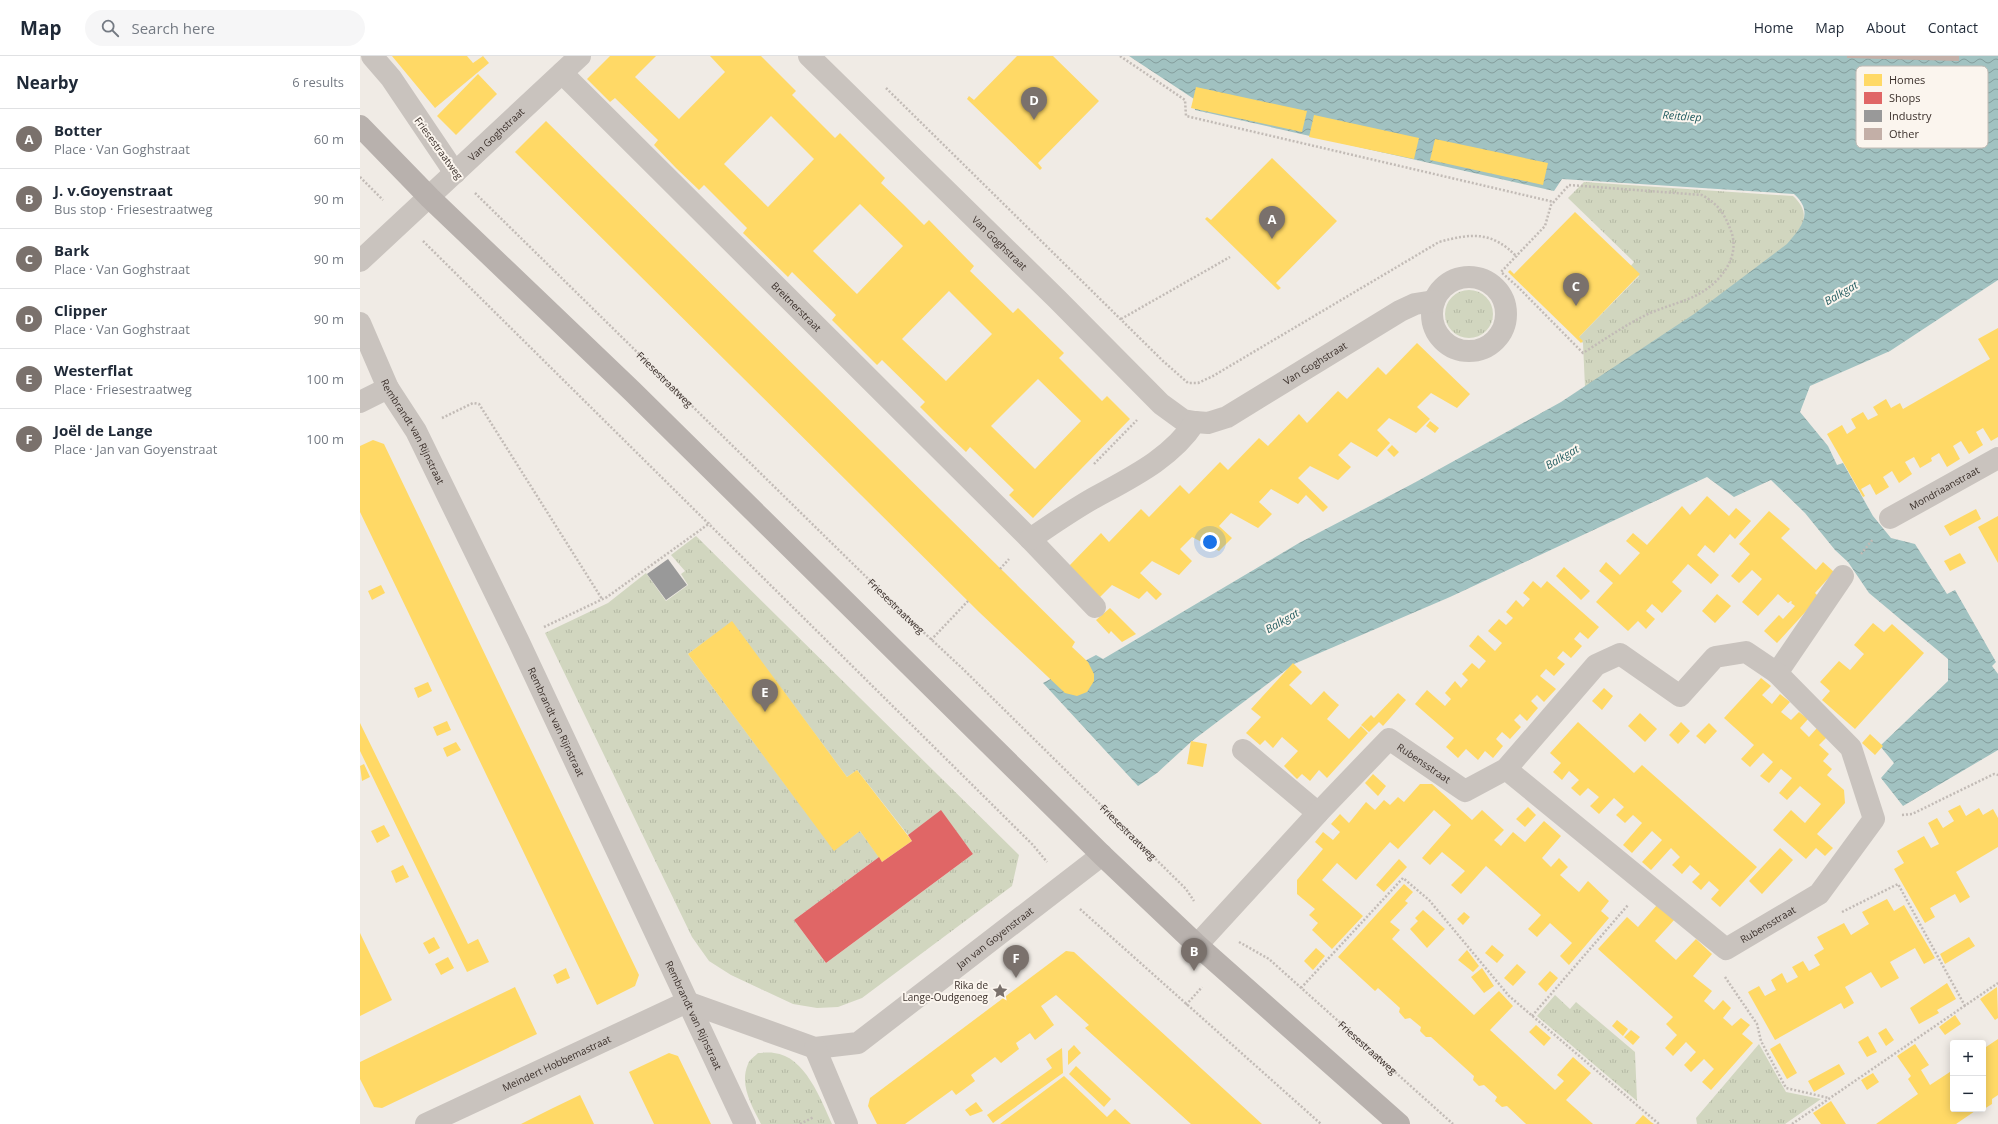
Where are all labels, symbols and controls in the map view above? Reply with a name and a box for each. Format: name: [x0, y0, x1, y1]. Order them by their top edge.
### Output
search box: [85, 10, 365, 46]
text: Map: [20, 15, 61, 41]
icon: search: [99, 17, 121, 39]
text: Search here: [131, 18, 215, 38]
text: Home: [1754, 18, 1793, 37]
text: Map: [1815, 18, 1844, 37]
text: About: [1866, 18, 1906, 37]
text: Contact: [1928, 18, 1978, 37]
legend: [1856, 66, 1988, 148]
text: Nearby: [16, 71, 78, 94]
text: Homes: [1889, 72, 1925, 87]
text: 6 results: [292, 73, 344, 91]
pin: D: [1021, 87, 1047, 120]
text: Shops: [1889, 90, 1920, 105]
street label: Van Goghstraat: [465, 104, 528, 164]
water label: Reitdiep: [1662, 107, 1702, 124]
text: Industry: [1889, 108, 1932, 123]
street label: Friesestraatweg: [412, 114, 467, 182]
text: Botter: [54, 120, 102, 140]
text: Other: [1889, 126, 1919, 141]
text: A: [25, 130, 33, 148]
text: 60 m: [314, 130, 344, 148]
text: Place · Van Goghstraat: [54, 140, 190, 158]
text: J. v.Goyenstraat: [54, 180, 173, 200]
text: B: [25, 190, 33, 208]
text: 90 m: [314, 190, 344, 208]
text: Bus stop · Friesestraatweg: [54, 200, 212, 218]
pin: A: [1259, 206, 1285, 239]
street label: Van Goghstraat: [969, 213, 1031, 273]
text: Bark: [54, 240, 89, 260]
text: C: [25, 250, 33, 268]
text: 90 m: [314, 250, 344, 268]
text: Place · Van Goghstraat: [54, 260, 190, 278]
pin: C: [1563, 273, 1589, 306]
water label: Balkgat: [1821, 277, 1861, 308]
street label: Breitnerstraat: [768, 279, 825, 335]
text: Clipper: [54, 300, 107, 320]
text: D: [24, 310, 34, 328]
text: 90 m: [314, 310, 344, 328]
text: Place · Van Goghstraat: [54, 320, 190, 338]
street label: Van Goghstraat: [1281, 338, 1350, 388]
street label: Friesestraatweg: [634, 348, 696, 411]
text: Westerflat: [54, 360, 133, 380]
text: E: [25, 370, 33, 388]
text: 100 m: [306, 370, 344, 388]
street label: Rembrandt van Rijnstraat: [378, 377, 448, 487]
text: Place · Friesestraatweg: [54, 380, 192, 398]
text: Joël de Lange: [54, 420, 153, 440]
text: F: [25, 430, 33, 448]
text: 100 m: [306, 430, 344, 448]
text: Place · Jan van Goyenstraat: [54, 440, 217, 458]
water label: Balkgat: [1542, 441, 1582, 472]
street label: Mondriaanstraat: [1907, 463, 1982, 513]
your location: [1200, 532, 1220, 552]
street label: Friesestraatweg: [865, 575, 928, 637]
water label: Balkgat: [1262, 605, 1302, 636]
street label: Rembrandt van Rijnstraat: [525, 665, 588, 779]
pin: E: [752, 679, 778, 712]
street label: Rubensstraat: [1394, 740, 1454, 786]
street label: Friesestraatweg: [1097, 801, 1160, 863]
street label: Rubensstraat: [1737, 902, 1798, 946]
street label: Jan van Goyenstraat: [953, 903, 1036, 972]
pin: B: [1181, 938, 1207, 971]
pin: F: [1003, 945, 1029, 978]
street label: Rembrandt van Rijnstraat: [662, 958, 726, 1072]
place label: Rika de Lange-Oudgenoeg: [903, 978, 989, 1004]
place icon: Rika de Lange-Oudgenoeg: [991, 982, 1009, 1000]
street label: Friesestraatweg: [1336, 1018, 1400, 1078]
street label: Meindert Hobbemastraat: [500, 1031, 614, 1094]
map controls: [1950, 1040, 1986, 1112]
button: +: [1950, 1040, 1986, 1076]
button: −: [1950, 1076, 1986, 1112]

